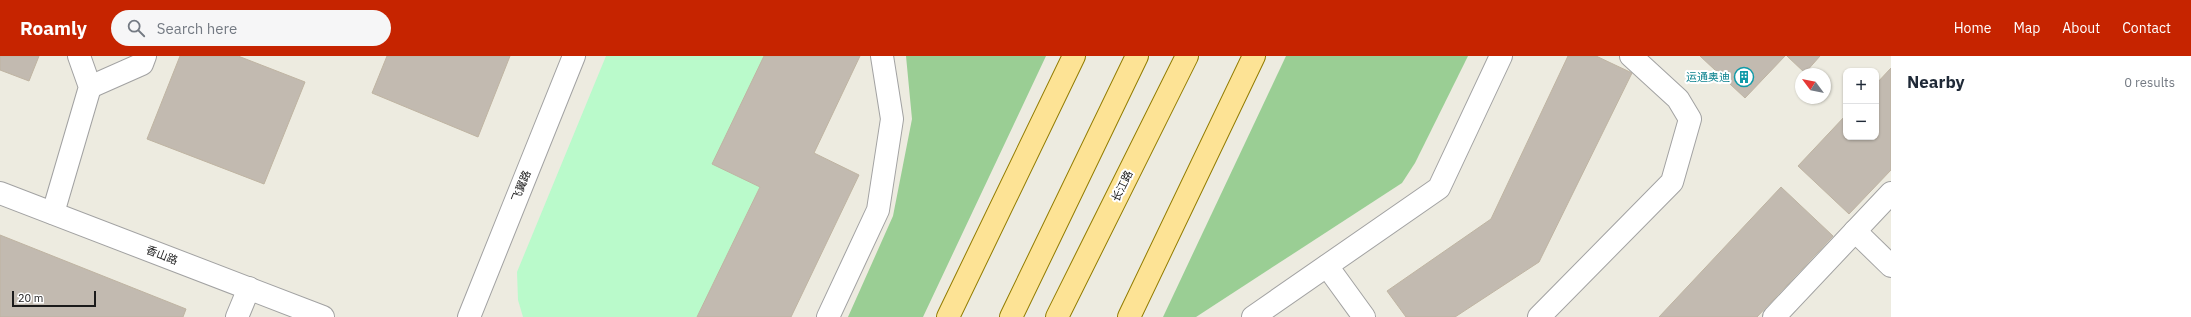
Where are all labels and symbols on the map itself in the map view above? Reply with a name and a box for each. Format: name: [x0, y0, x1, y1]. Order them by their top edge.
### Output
building icon: 运通奥迪: [1733, 66, 1755, 88]
north arrow: [1795, 68, 1831, 104]
place label: 运通奥迪: [1686, 70, 1730, 84]
street label: 飞翼路: [508, 168, 534, 204]
street label: 长江路: [1108, 168, 1136, 204]
street label: 香山路: [144, 243, 180, 267]
scale bar: [12, 289, 96, 308]

